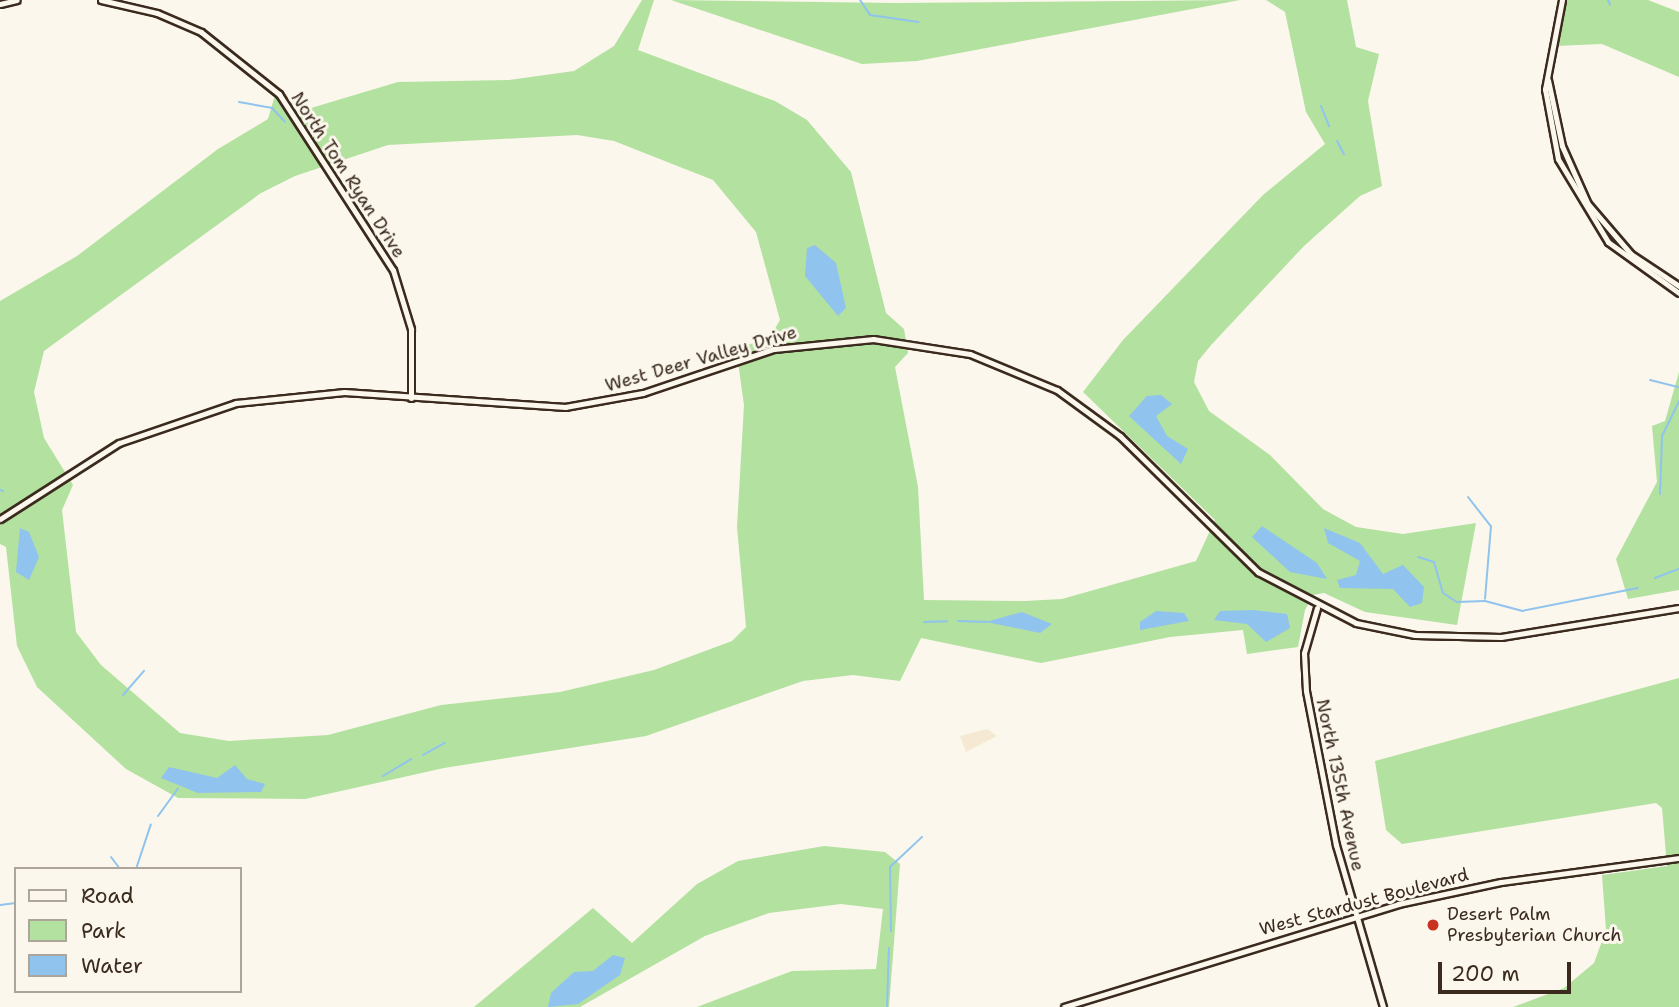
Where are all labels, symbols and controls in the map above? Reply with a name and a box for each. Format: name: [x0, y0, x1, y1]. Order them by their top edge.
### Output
street label: North Tom Ryan Drive: [286, 88, 410, 262]
street label: West Deer Valley Drive: [603, 321, 799, 397]
street label: North 135th Avenue: [1311, 697, 1369, 873]
street label: West Stardust Boulevard: [1257, 864, 1471, 940]
legend: [14, 867, 242, 993]
text: Road: [81, 882, 134, 910]
place label: Desert Palm Presbyterian Church: [1447, 904, 1622, 946]
text: Park: [81, 917, 126, 945]
marker: Desert Palm Presbyterian Church: [1425, 917, 1441, 933]
scale bar: [1441, 948, 1574, 992]
text: Water: [81, 952, 143, 980]
text: 200 m: [1451, 960, 1520, 988]

